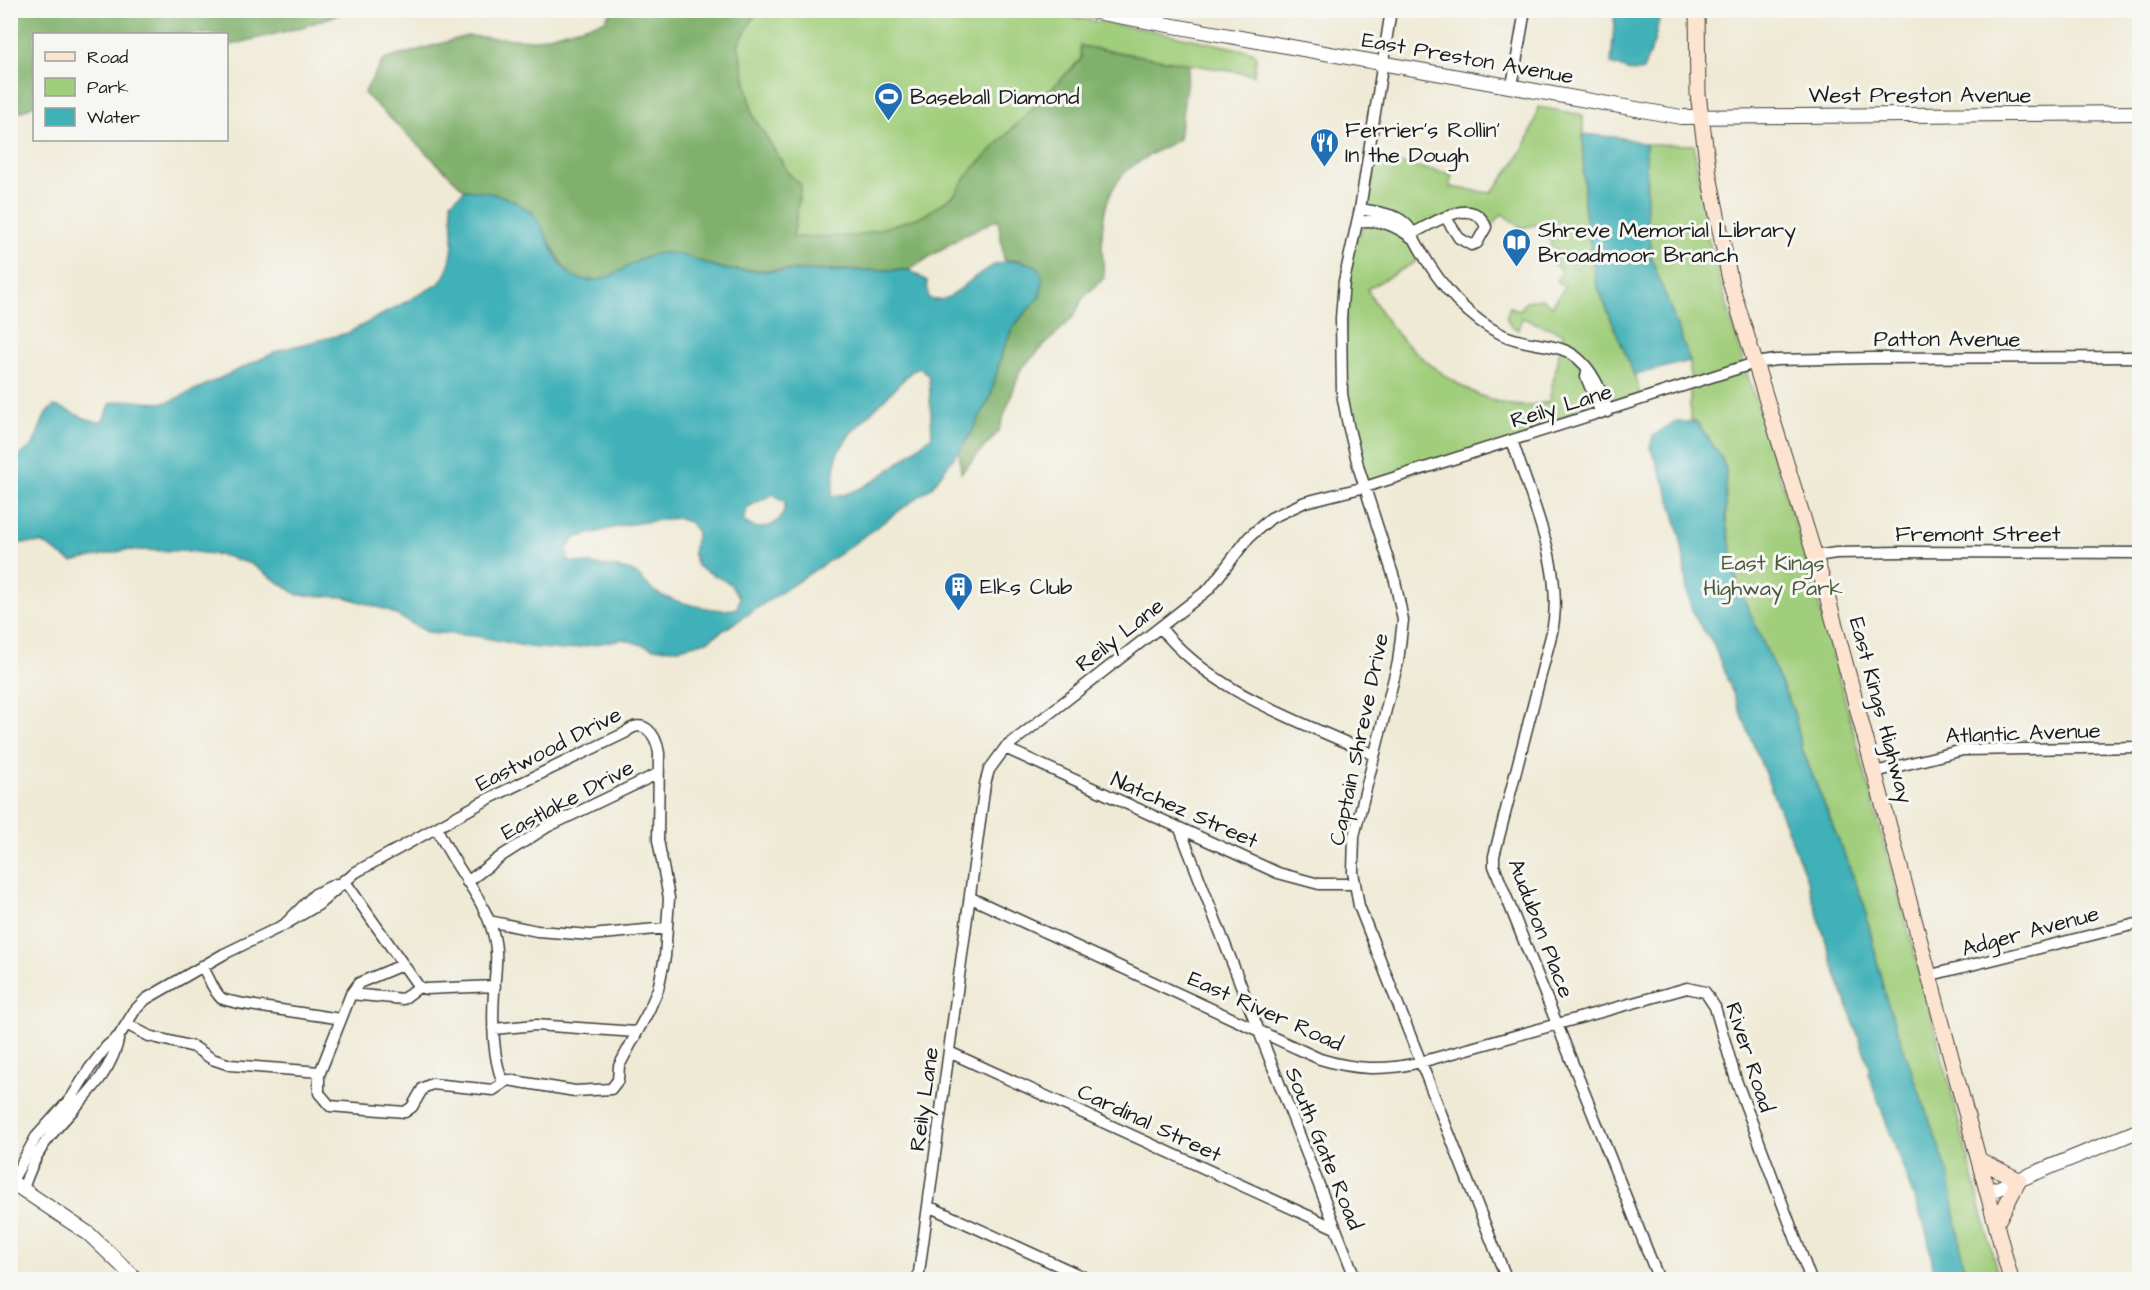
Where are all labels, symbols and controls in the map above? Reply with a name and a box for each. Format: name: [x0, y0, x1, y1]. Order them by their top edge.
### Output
street label: East Preston Avenue: [1359, 25, 1576, 92]
legend: [33, 33, 228, 141]
text: Road: [87, 45, 128, 70]
text: Park: [87, 75, 129, 100]
sports icon: Baseball Diamond: [873, 80, 905, 122]
street label: West Preston Avenue: [1808, 80, 2032, 111]
place label: Baseball Diamond: [910, 82, 1080, 113]
text: Water: [87, 105, 140, 130]
place label: Ferrier's Rollin' In the Dough: [1345, 115, 1500, 172]
restaurant icon: Ferrier's Rollin' In the Dough: [1308, 126, 1340, 168]
place label: Shreve Memorial Library Broadmoor Branch: [1538, 215, 1796, 271]
library icon: Shreve Memorial Library Broadmoor Branch: [1501, 226, 1533, 268]
street label: Patton Avenue: [1874, 324, 2020, 355]
street label: Reily Lane: [1507, 376, 1616, 438]
street label: Fremont Street: [1895, 519, 2061, 550]
park label: East Kings Highway Park: [1703, 548, 1843, 605]
building icon: Elks Club: [943, 570, 975, 612]
place label: Elks Club: [980, 572, 1072, 603]
street label: Reily Lane: [1069, 591, 1171, 680]
street label: East Kings Highway: [1840, 614, 1920, 807]
street label: Captain Shreve Drive: [1322, 630, 1397, 848]
street label: Eastwood Drive: [470, 699, 627, 799]
street label: Atlantic Avenue: [1945, 715, 2101, 752]
street label: Eastlake Drive: [496, 752, 640, 848]
street label: Natchez Street: [1106, 764, 1263, 857]
street label: Audubon Place: [1500, 854, 1581, 1003]
street label: Adger Avenue: [1958, 898, 2103, 966]
street label: East River Road: [1183, 963, 1348, 1059]
street label: River Road: [1717, 999, 1782, 1116]
street label: Reily Lane: [902, 1045, 948, 1153]
street label: South Gate Road: [1277, 1063, 1370, 1234]
street label: Cardinal Street: [1072, 1076, 1227, 1170]

